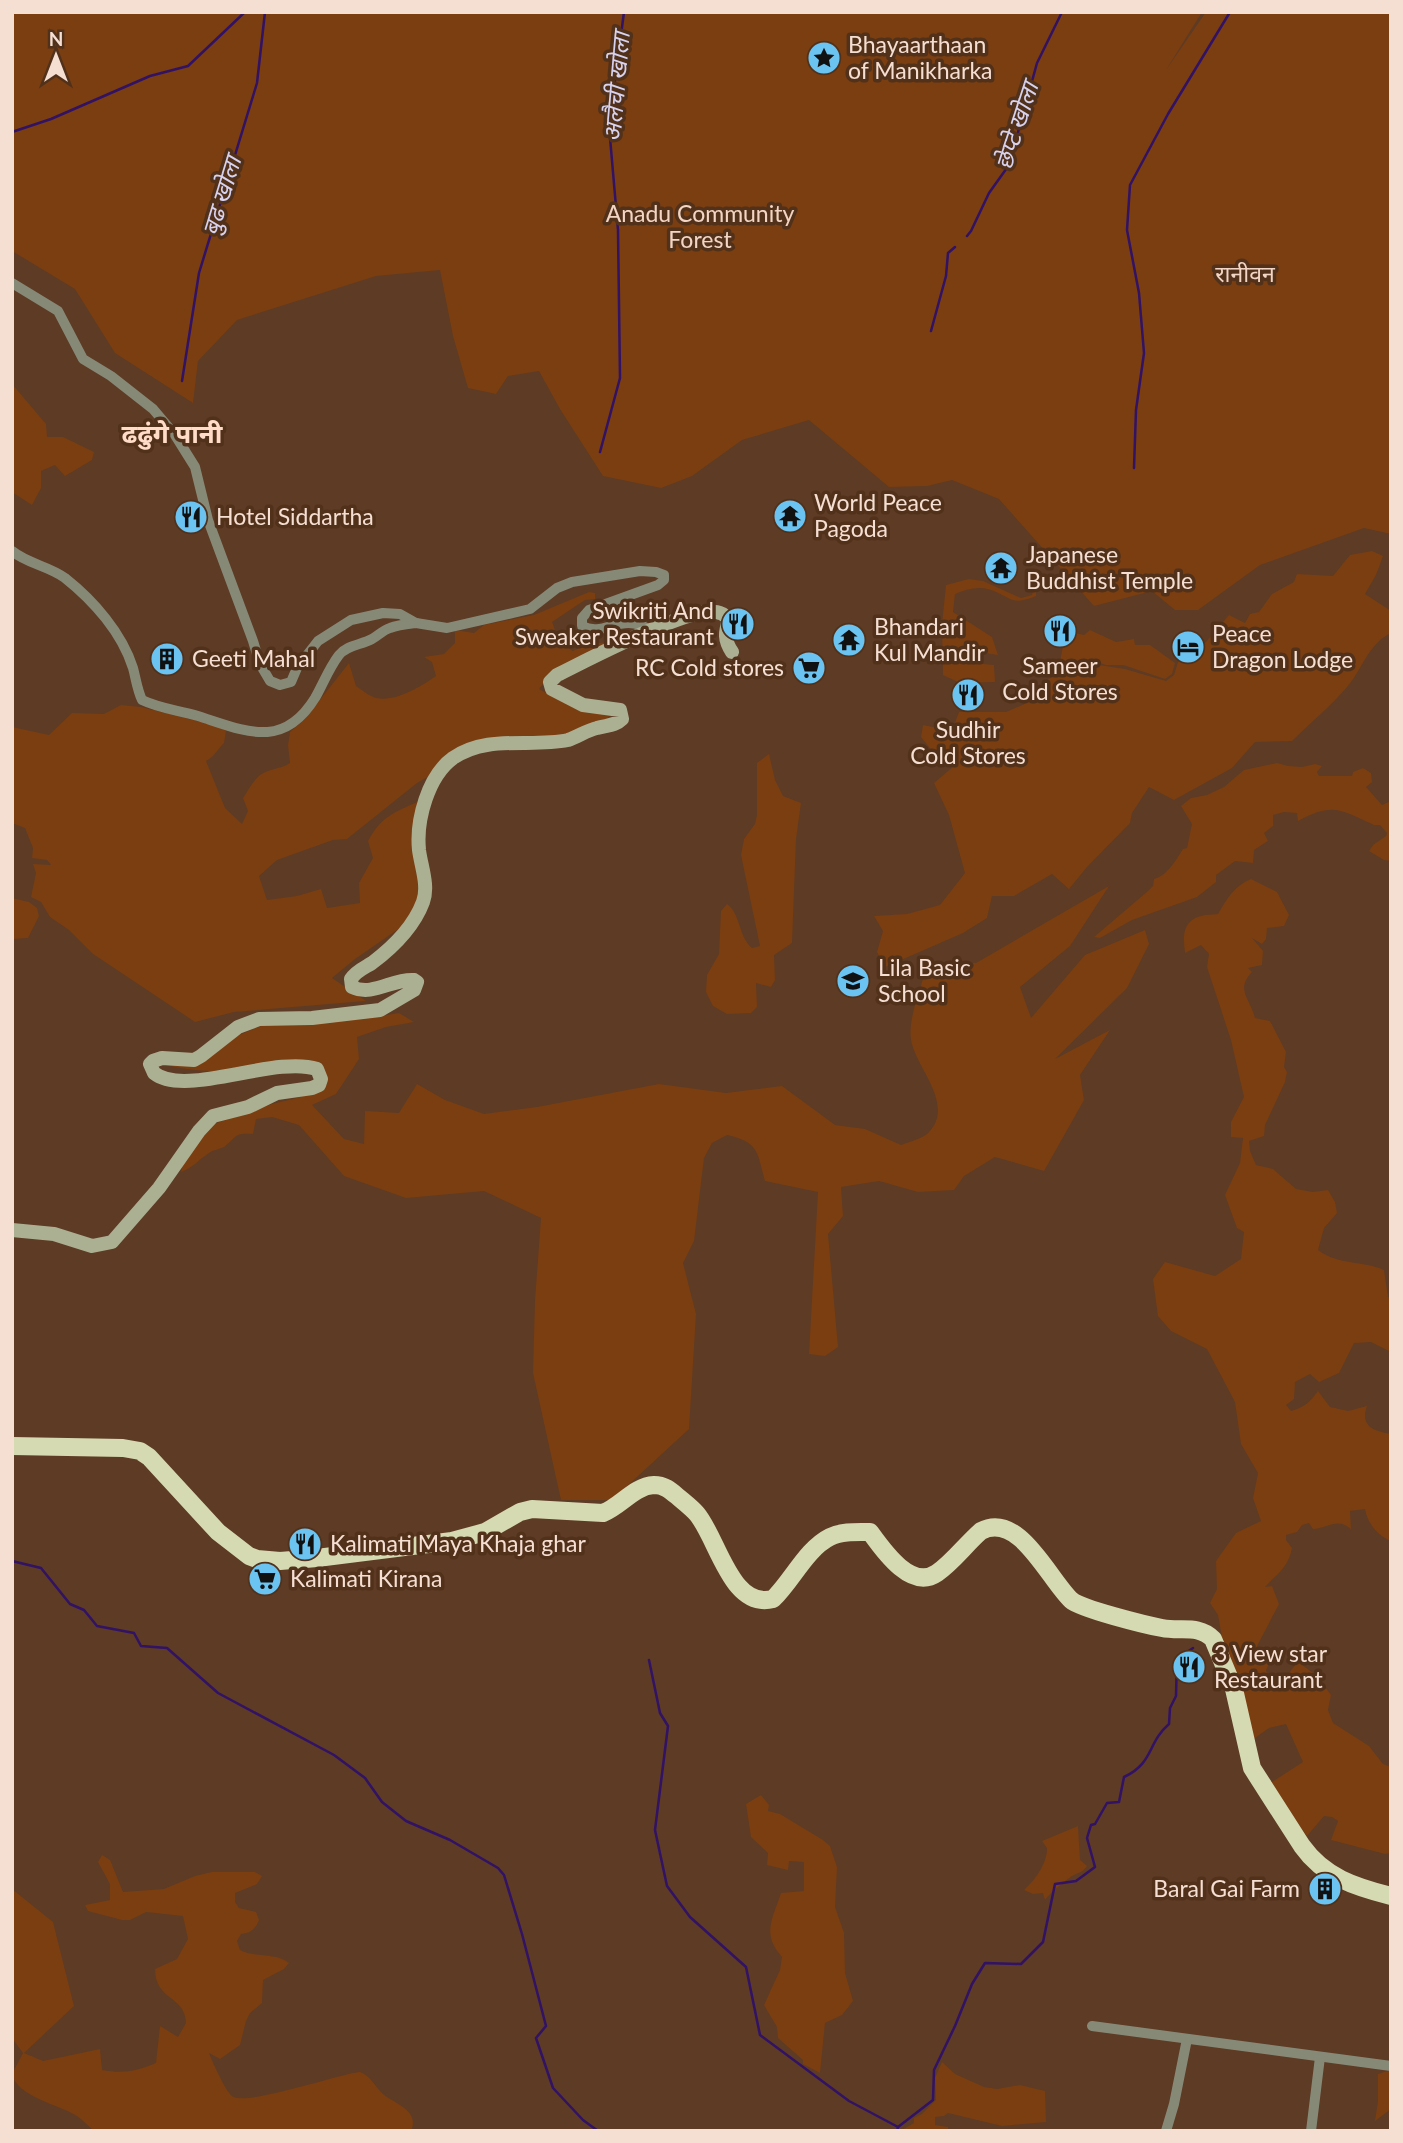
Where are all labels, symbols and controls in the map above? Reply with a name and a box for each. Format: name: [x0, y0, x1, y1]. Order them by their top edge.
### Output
north arrow: [21, 21, 91, 91]
water label: अलैची खोला: [596, 26, 635, 143]
text: N: [49, 27, 63, 50]
place label: Bhayaarthaan of Manikharka: [848, 30, 993, 84]
place icon: Bhayaarthaan of Manikharka: [805, 39, 843, 77]
water label: छेप्टे खोला: [988, 74, 1045, 173]
water label: बुढ खोला: [195, 148, 250, 239]
park label: Anadu Community Forest: [606, 199, 794, 253]
park label: रानीवन: [1215, 259, 1276, 287]
district label: ढढुंगे पानी: [122, 417, 224, 450]
place label: World Peace Pagoda: [814, 488, 942, 542]
temple icon: World Peace Pagoda: [771, 497, 809, 535]
restaurant icon: Hotel Siddartha: [172, 498, 210, 536]
place label: Hotel Siddartha: [216, 502, 374, 530]
place label: Japanese Buddhist Temple: [1026, 540, 1193, 594]
temple icon: Japanese Buddhist Temple: [982, 549, 1020, 587]
place label: Swikriti And Sweaker Restaurant: [515, 596, 715, 650]
restaurant icon: Swikriti And Sweaker Restaurant: [719, 605, 757, 643]
place label: Bhandari Kul Mandir: [874, 612, 985, 666]
restaurant icon: Sameer Cold Stores: [1041, 612, 1079, 650]
place label: Peace Dragon Lodge: [1212, 619, 1353, 673]
temple icon: Bhandari Kul Mandir: [830, 621, 868, 659]
hotel icon: Peace Dragon Lodge: [1169, 628, 1207, 666]
building icon: Geeti Mahal: [148, 640, 186, 678]
place label: Geeti Mahal: [192, 644, 315, 672]
supermarket icon: RC Cold stores: [790, 649, 828, 687]
place label: Sameer Cold Stores: [1002, 651, 1118, 705]
place label: RC Cold stores: [635, 653, 784, 681]
restaurant icon: Sudhir Cold Stores: [949, 676, 987, 714]
place label: Sudhir Cold Stores: [910, 715, 1026, 769]
place label: Lila Basic School: [878, 953, 971, 1007]
school or university icon: Lila Basic School: [834, 962, 872, 1000]
restaurant icon: Kalimati Maya Khaja ghar: [286, 1525, 324, 1563]
place label: Kalimati Maya Khaja ghar: [330, 1529, 586, 1557]
supermarket icon: Kalimati Kirana: [246, 1560, 284, 1598]
place label: Kalimati Kirana: [290, 1564, 442, 1592]
place label: 3 View star Restaurant: [1214, 1639, 1328, 1693]
restaurant icon: 3 View star Restaurant: [1170, 1648, 1208, 1686]
building icon: Baral Gai Farm: [1306, 1870, 1344, 1908]
place label: Baral Gai Farm: [1153, 1874, 1300, 1902]

